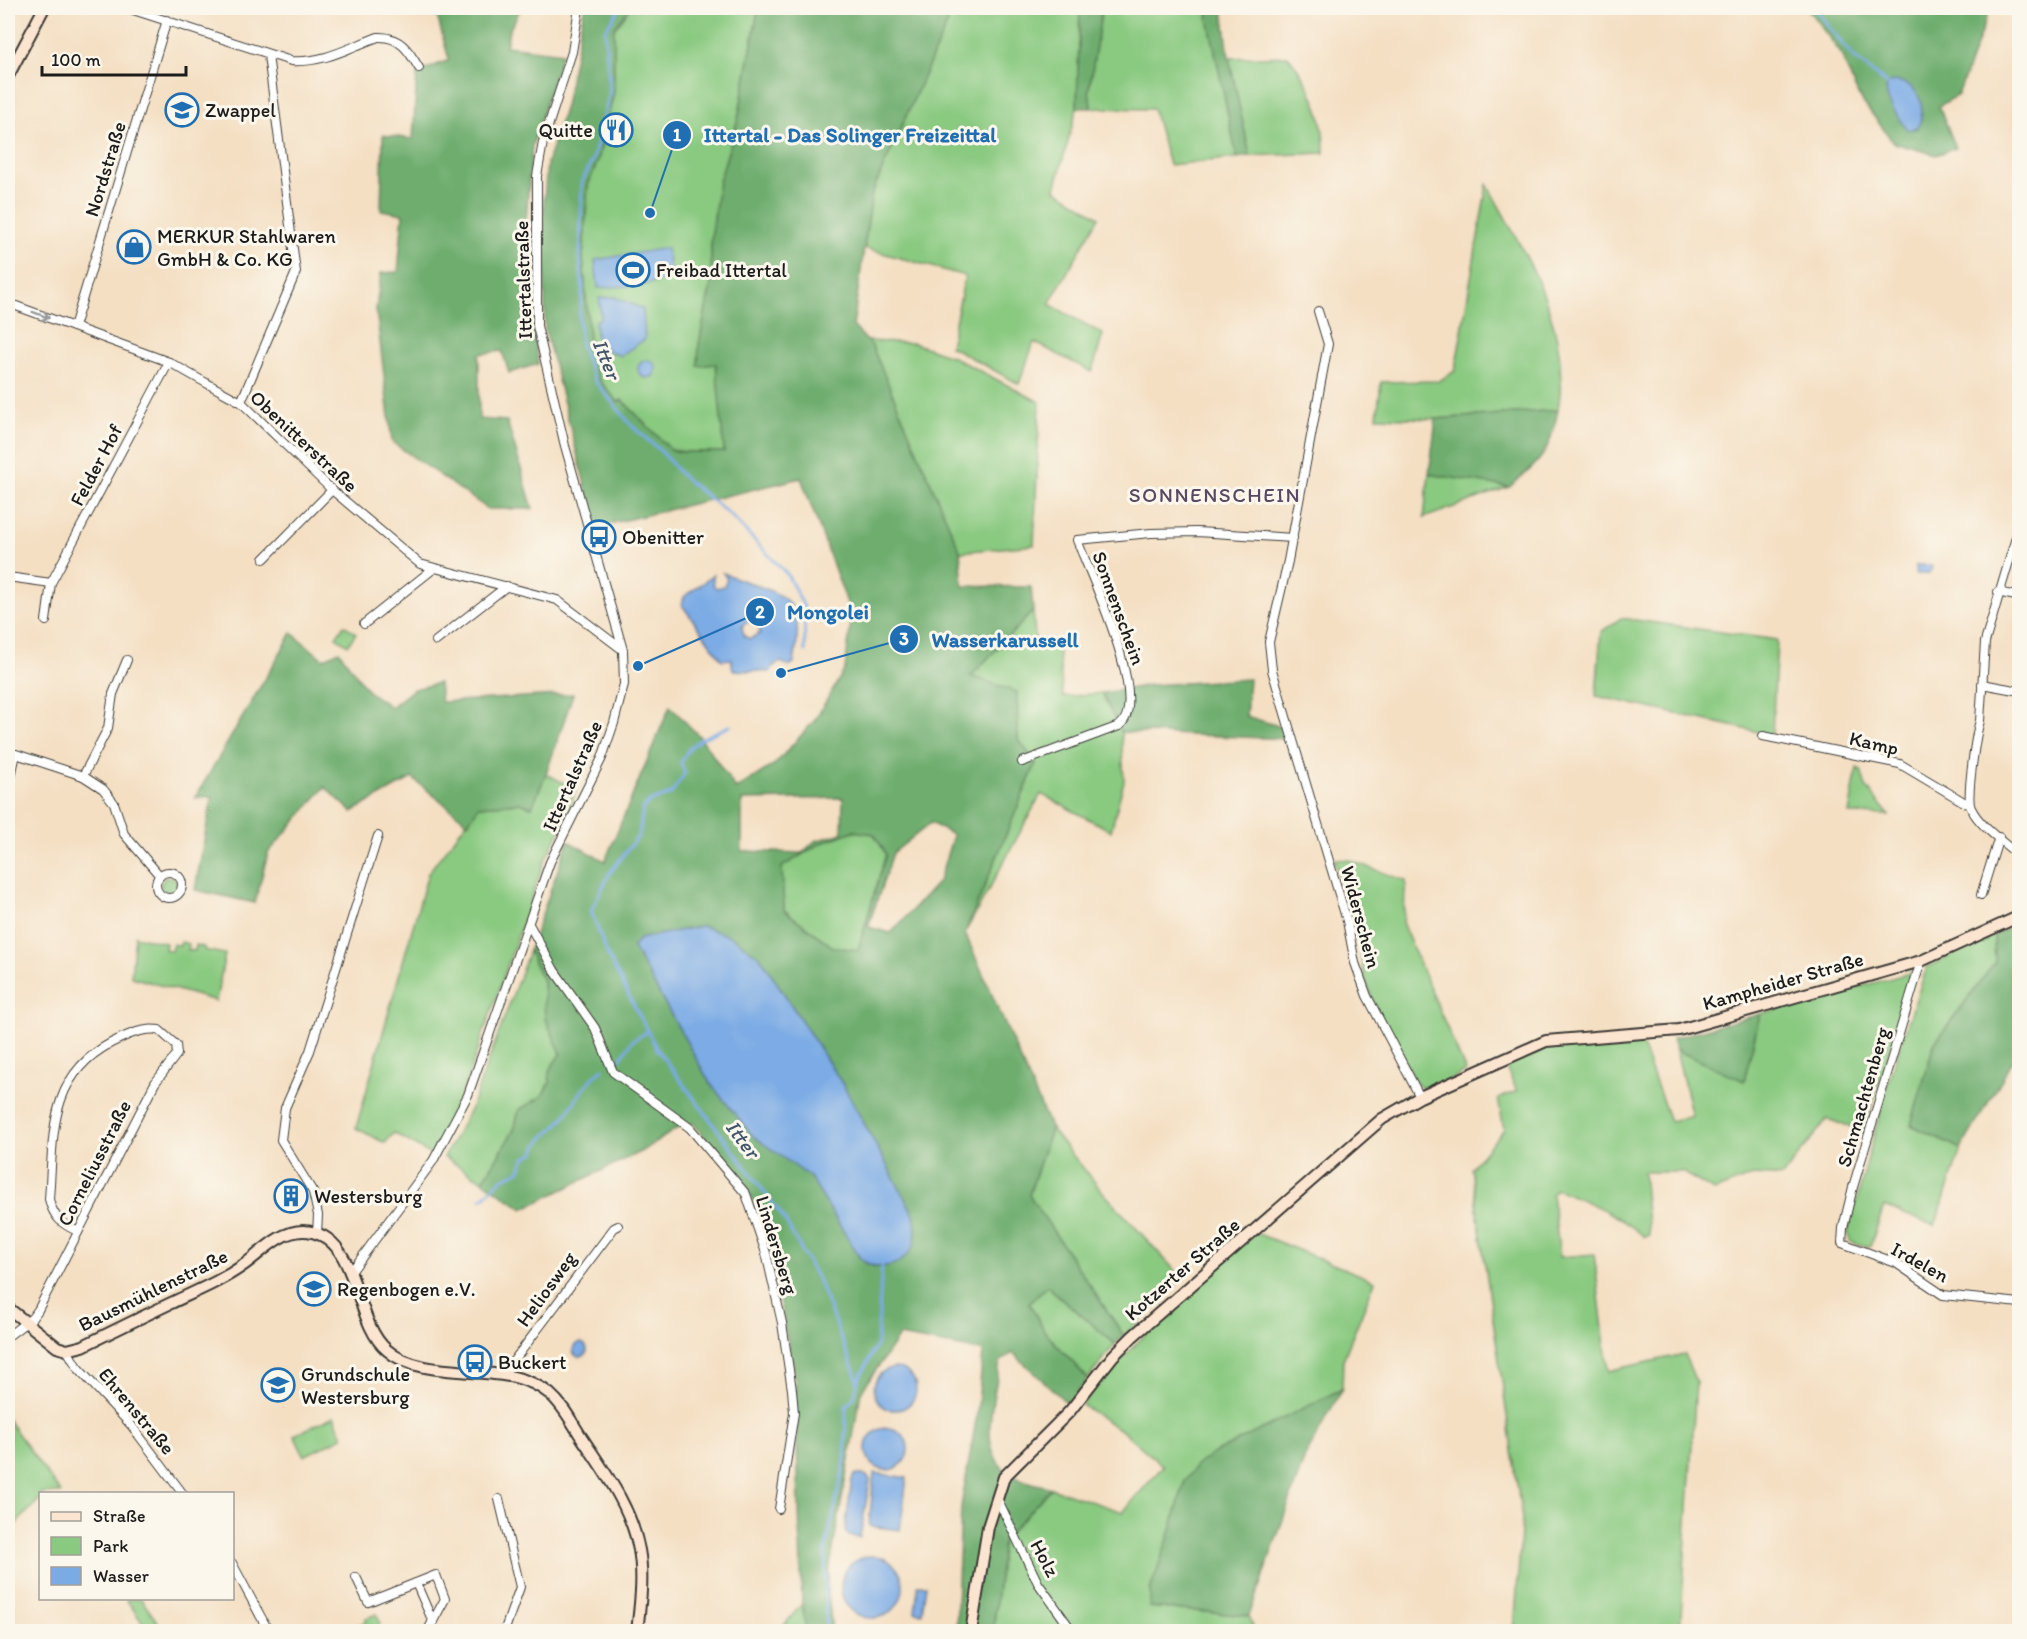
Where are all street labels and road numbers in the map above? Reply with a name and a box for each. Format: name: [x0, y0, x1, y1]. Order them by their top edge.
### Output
street label: Nordstraße: [79, 119, 131, 219]
street label: Ittertalstraße: [509, 220, 537, 340]
street label: Obenitterstraße: [245, 385, 363, 497]
street label: Felder Hof: [65, 420, 128, 510]
street label: Sonnenschein: [1087, 548, 1151, 668]
street label: Ittertalstraße: [537, 717, 607, 835]
street label: Kamp: [1847, 726, 1901, 760]
street label: Widerschein: [1336, 863, 1386, 971]
street label: Kampheider Straße: [1700, 947, 1866, 1015]
street label: Schmachtenberg: [1832, 1024, 1895, 1170]
street label: Corneliusstraße: [52, 1096, 136, 1230]
street label: Lindersberg: [751, 1193, 804, 1298]
street label: Kotzerter Straße: [1119, 1212, 1245, 1326]
street label: Irdelen: [1887, 1236, 1953, 1288]
street label: Bausmühlenstraße: [74, 1243, 232, 1337]
street label: Heliosweg: [511, 1246, 582, 1331]
street label: Ehrenstraße: [94, 1363, 180, 1459]
street label: Holz: [1025, 1535, 1065, 1581]

